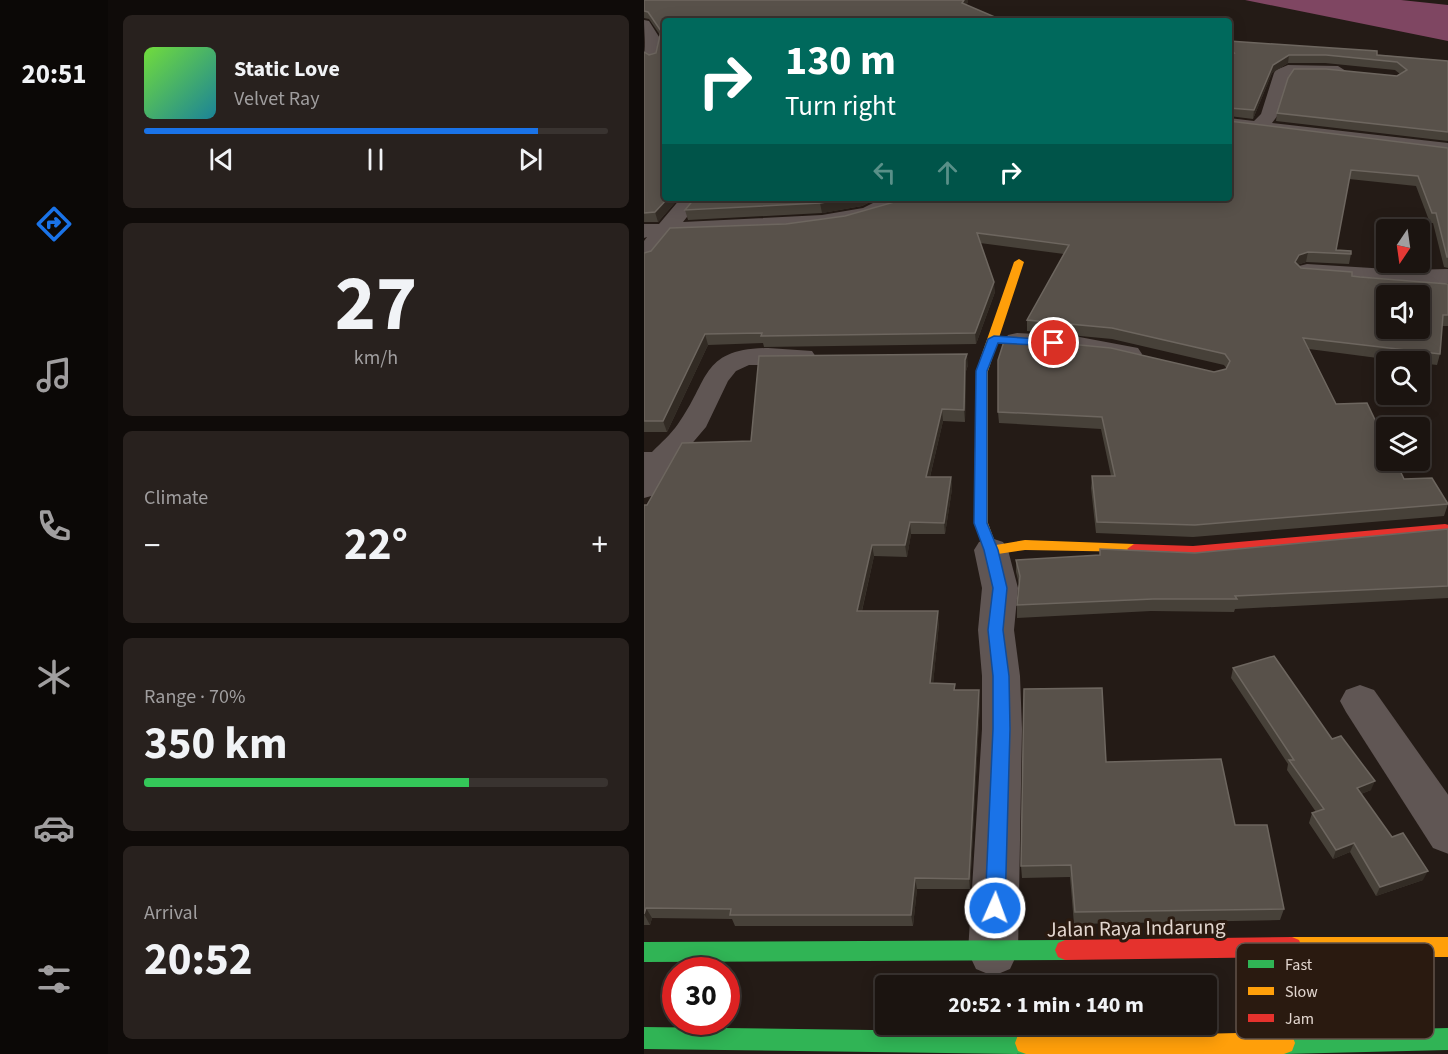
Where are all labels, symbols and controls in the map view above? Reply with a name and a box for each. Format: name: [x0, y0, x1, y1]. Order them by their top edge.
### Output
text: 130 m: [785, 31, 896, 91]
icon: right: [686, 42, 764, 120]
text: Static Love: [234, 53, 340, 85]
text: 20:51: [21, 55, 87, 94]
text: Velvet Ray: [234, 85, 320, 113]
text: Turn right: [785, 87, 896, 126]
icon: previous: [205, 143, 238, 176]
icon: pause: [359, 143, 392, 176]
icon: next: [514, 143, 547, 176]
icon: left: [868, 156, 901, 189]
icon: ahead: [931, 156, 964, 189]
icon: right: [994, 156, 1027, 189]
icon: directions: [33, 203, 75, 245]
north arrow: [1376, 219, 1430, 273]
map controls: [1376, 219, 1430, 471]
text: 27: [335, 249, 417, 360]
button: sound: [1376, 285, 1430, 339]
pin: [1028, 317, 1079, 368]
icon: arrive: [1037, 326, 1070, 359]
text: km/h: [354, 344, 398, 372]
button: search: [1376, 351, 1430, 405]
icon: music: [33, 354, 75, 396]
button: layers: [1376, 417, 1430, 471]
text: Climate: [144, 484, 208, 512]
icon: phone: [33, 505, 75, 547]
text: 22°: [344, 513, 408, 577]
text: −: [144, 522, 160, 569]
text: +: [592, 522, 608, 569]
icon: climate: [33, 656, 75, 698]
text: Range · 70%: [144, 683, 245, 711]
text: 350 km: [144, 712, 288, 776]
icon: car: [33, 807, 75, 849]
position arrow: [963, 876, 1027, 940]
text: Arrival: [144, 899, 198, 927]
street label: Jalan Raya Indarung: [1046, 911, 1226, 945]
text: 20:52: [144, 928, 253, 992]
legend: [1236, 943, 1434, 1039]
text: Fast: [1285, 954, 1313, 976]
speed limit sign: 30: [662, 957, 740, 1035]
icon: filters: [33, 958, 75, 1000]
text: Slow: [1285, 981, 1318, 1003]
text: 20:52 · 1 min · 140 m: [948, 989, 1144, 1021]
text: Jam: [1285, 1008, 1314, 1030]

